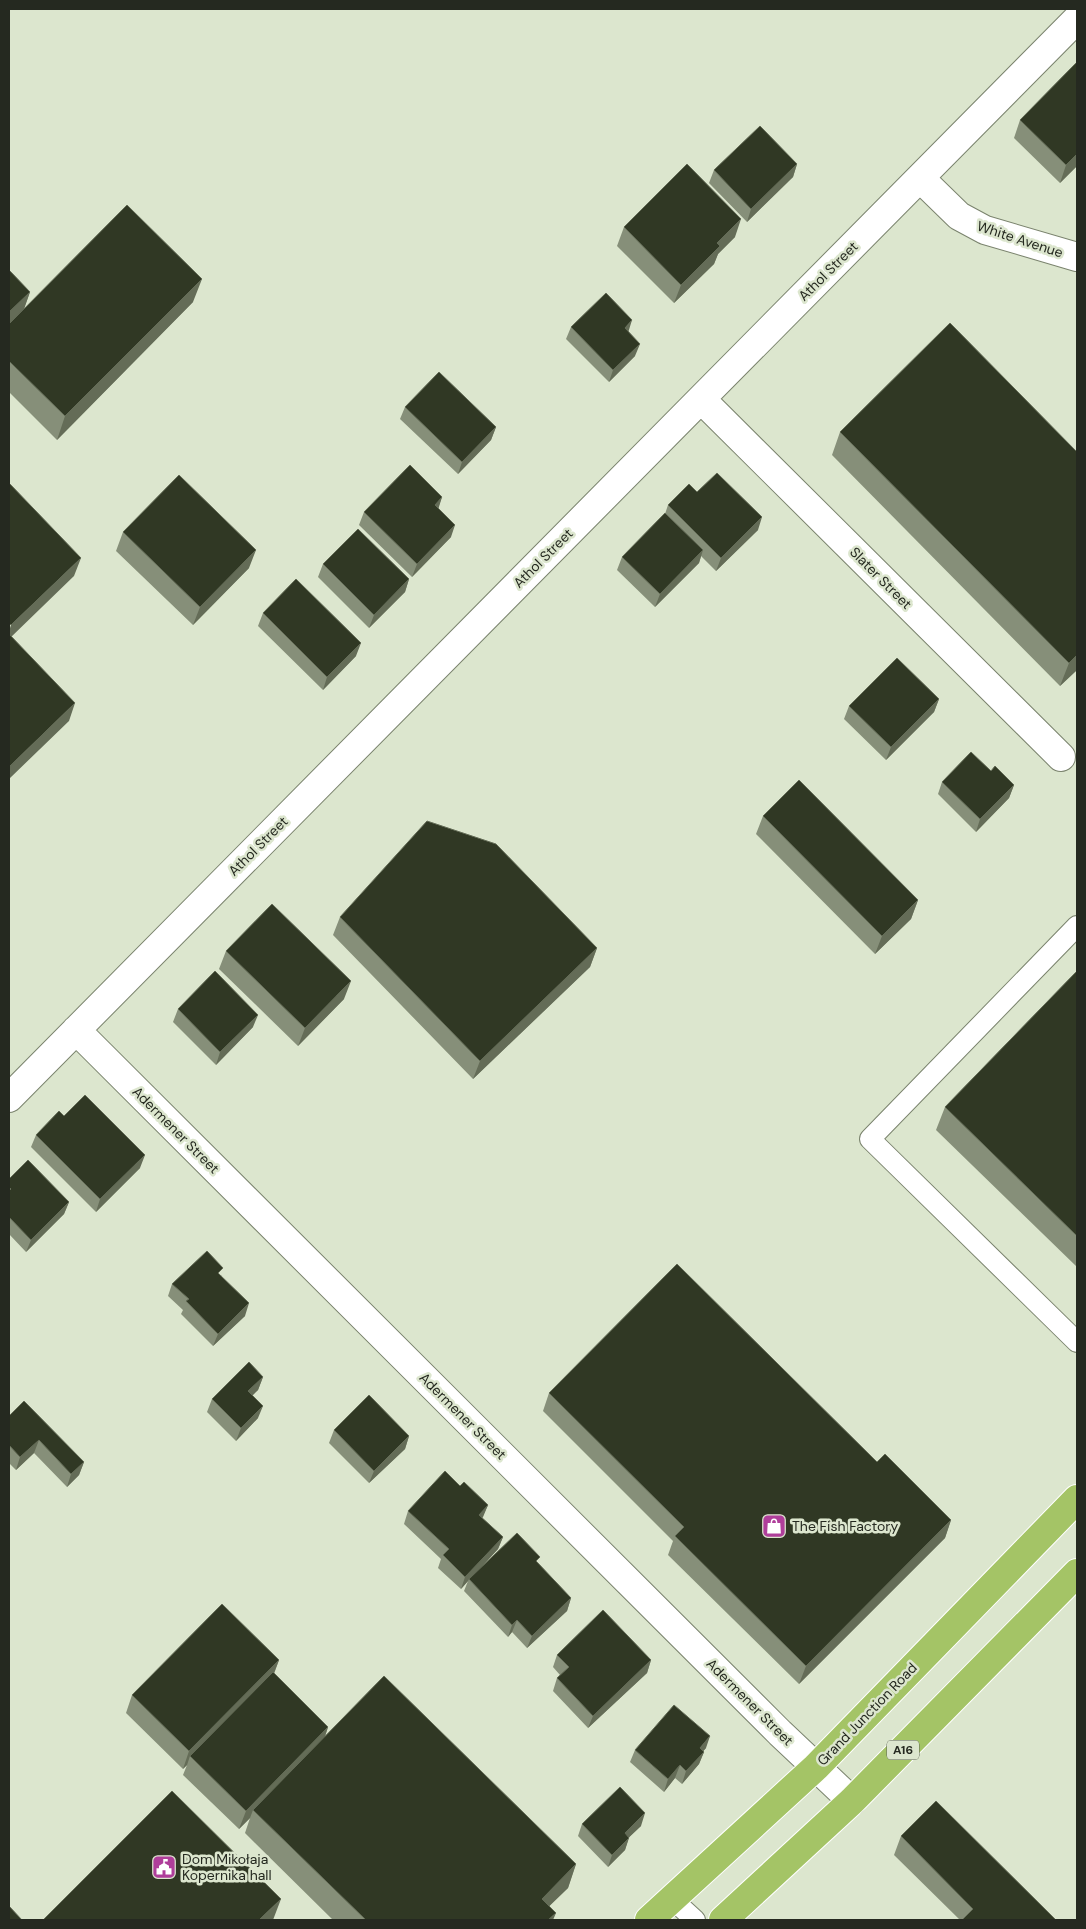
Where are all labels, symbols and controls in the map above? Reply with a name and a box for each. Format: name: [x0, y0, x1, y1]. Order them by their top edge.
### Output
street label: White Avenue: [975, 217, 1065, 261]
street label: Athol Street: [794, 237, 862, 305]
street label: Athol Street: [509, 524, 577, 592]
street label: Slater Street: [846, 543, 916, 613]
street label: Athol Street: [224, 812, 292, 880]
street label: Adermener Street: [129, 1083, 223, 1177]
street label: Adermener Street: [416, 1369, 510, 1463]
shop icon: The Fish Factory: [761, 1513, 787, 1539]
place label: The Fish Factory: [792, 1517, 898, 1535]
street label: Adermener Street: [703, 1655, 797, 1749]
street label: Grand Junction Road: [813, 1659, 921, 1769]
road number: A16: [887, 1740, 919, 1760]
place label: Dom Mikołaja Kopernika hall: [182, 1850, 272, 1884]
public building icon: Dom Mikołaja Kopernika hall: [151, 1854, 177, 1880]

